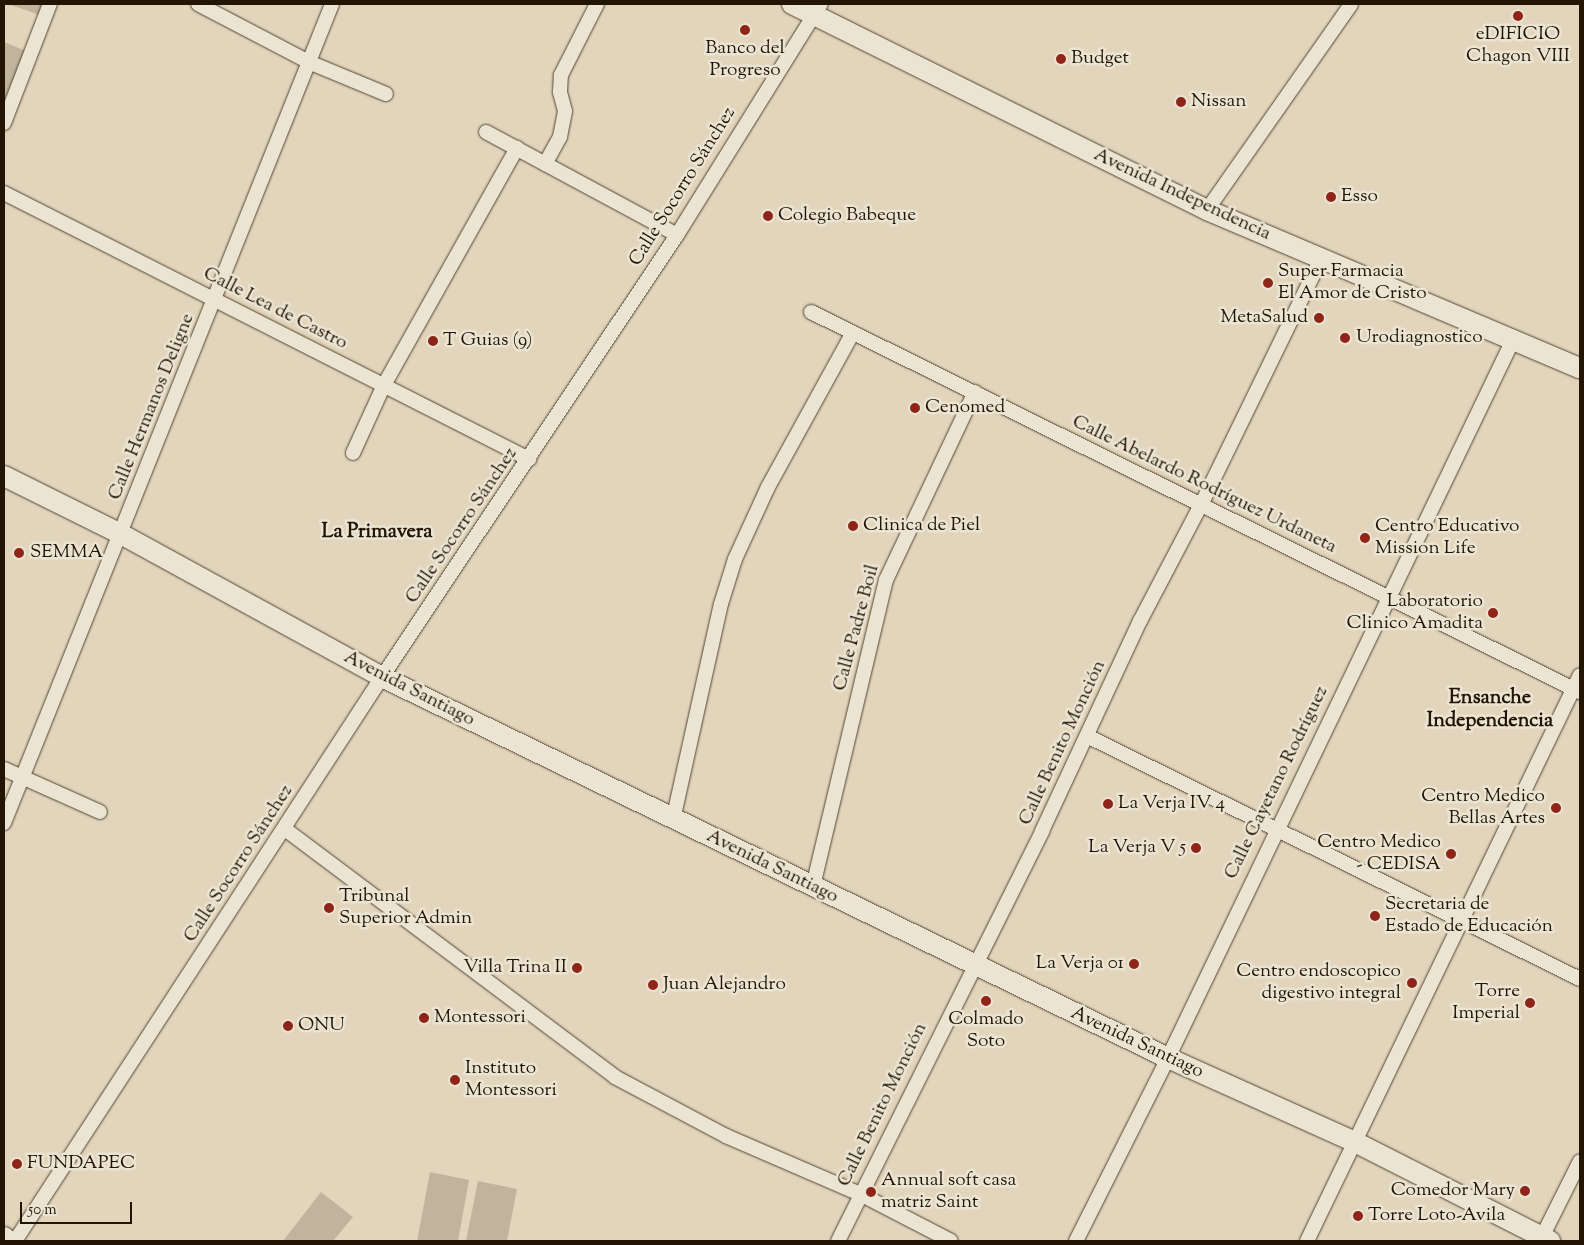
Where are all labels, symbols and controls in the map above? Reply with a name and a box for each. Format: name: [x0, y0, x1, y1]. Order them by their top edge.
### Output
marker: eDIFICIO Chagon VIII: [1512, 10, 1524, 22]
marker: Banco del Progreso: [739, 24, 751, 36]
place label: eDIFICIO Chagon VIII: [1466, 24, 1570, 68]
place label: Banco del Progreso: [705, 38, 785, 82]
place label: Budget: [1071, 48, 1129, 70]
marker: Budget: [1055, 53, 1067, 65]
place label: Nissan: [1191, 91, 1246, 113]
marker: Nissan: [1175, 96, 1187, 108]
street label: Calle Socorro Sánchez: [625, 103, 741, 271]
street label: Avenida Independencia: [1090, 144, 1274, 246]
place label: Esso: [1341, 186, 1378, 208]
marker: Esso: [1325, 191, 1337, 203]
place label: Colegio Babeque: [778, 205, 916, 227]
marker: Colegio Babeque: [762, 210, 774, 222]
place label: Super Farmacia El Amor de Cristo: [1278, 261, 1427, 305]
street label: Calle Lea de Castro: [199, 263, 351, 355]
marker: Super Farmacia El Amor de Cristo: [1262, 277, 1274, 289]
place label: MetaSalud: [1220, 307, 1308, 329]
street label: Calle Hermanos Deligne: [104, 310, 200, 504]
marker: MetaSalud: [1312, 311, 1326, 325]
place label: Urodiagnostico: [1356, 327, 1483, 349]
place label: T Guias (9): [443, 330, 533, 352]
marker: Urodiagnostico: [1338, 331, 1352, 345]
marker: T Guias (9): [427, 335, 439, 347]
place label: Cenomed: [925, 397, 1005, 419]
marker: Cenomed: [909, 402, 921, 414]
street label: Calle Abelardo Rodríguez Urdaneta: [1068, 411, 1340, 559]
street label: Calle Socorro Sánchez: [401, 444, 523, 608]
place label: Clinica de Piel: [863, 515, 980, 537]
place label: Centro Educativo Mission Life: [1375, 516, 1519, 560]
district label: La Primavera: [321, 520, 433, 544]
marker: Clinica de Piel: [847, 520, 859, 532]
marker: Centro Educativo Mission Life: [1359, 532, 1371, 544]
place label: SEMMA: [30, 542, 103, 564]
marker: SEMMA: [12, 546, 26, 560]
street label: Calle Padre Boil: [829, 562, 885, 694]
place label: Laboratorio Clinico Amadita: [1346, 591, 1483, 635]
marker: Laboratorio Clinico Amadita: [1487, 607, 1499, 619]
street label: Avenida Santiago: [340, 646, 478, 732]
street label: Calle Benito Monción: [1015, 657, 1111, 829]
street label: Calle Cayetano Rodríguez: [1220, 683, 1334, 883]
district label: Ensanche Independencia: [1427, 686, 1553, 733]
street label: Calle Socorro Sánchez: [180, 781, 298, 947]
place label: Centro Medico Bellas Artes: [1421, 786, 1545, 830]
place label: La Verja IV 4: [1118, 793, 1225, 815]
marker: La Verja IV 4: [1102, 798, 1114, 810]
marker: Centro Medico Bellas Artes: [1549, 801, 1563, 815]
street label: Avenida Santiago: [702, 825, 842, 909]
place label: Centro Medico - CEDISA: [1317, 832, 1441, 876]
place label: La Verja V 5: [1088, 837, 1186, 859]
marker: La Verja V 5: [1190, 842, 1202, 854]
marker: Centro Medico - CEDISA: [1445, 848, 1457, 860]
place label: Tribunal Superior Admin: [339, 886, 472, 930]
place label: Secretaria de Estado de Educación: [1385, 894, 1553, 938]
marker: Tribunal Superior Admin: [323, 902, 335, 914]
marker: Secretaria de Estado de Educación: [1369, 910, 1381, 922]
place label: La Verja 01: [1036, 953, 1124, 975]
place label: Villa Trina II: [463, 957, 567, 979]
marker: La Verja 01: [1128, 958, 1140, 970]
place label: Centro endoscopico digestivo integral: [1236, 961, 1401, 1005]
marker: Villa Trina II: [571, 962, 583, 974]
place label: Juan Alejandro: [663, 974, 786, 996]
marker: Centro endoscopico digestivo integral: [1405, 976, 1419, 990]
marker: Juan Alejandro: [647, 979, 659, 991]
place label: Torre Imperial: [1452, 981, 1520, 1025]
marker: Colmado Soto: [980, 995, 992, 1007]
marker: Torre Imperial: [1524, 997, 1536, 1009]
street label: Avenida Santiago: [1067, 1002, 1207, 1084]
place label: Montessori: [434, 1007, 526, 1029]
place label: Colmado Soto: [948, 1009, 1024, 1053]
marker: Montessori: [418, 1012, 430, 1024]
place label: ONU: [298, 1015, 345, 1037]
street label: Calle Benito Monción: [833, 1019, 933, 1191]
marker: ONU: [282, 1020, 294, 1032]
place label: Instituto Montessori: [465, 1058, 557, 1102]
marker: Instituto Montessori: [449, 1074, 461, 1086]
place label: FUNDAPEC: [27, 1153, 135, 1175]
marker: FUNDAPEC: [11, 1158, 23, 1170]
place label: Annual soft casa matriz Saint: [881, 1170, 1016, 1214]
place label: Comedor Mary: [1391, 1180, 1515, 1202]
marker: Comedor Mary: [1519, 1185, 1531, 1197]
marker: Annual soft casa matriz Saint: [865, 1186, 877, 1198]
scale bar: [22, 1192, 135, 1224]
text: 50 m: [28, 1200, 57, 1221]
place label: Torre Loto-Avila: [1368, 1205, 1505, 1227]
marker: Torre Loto-Avila: [1352, 1210, 1364, 1222]

